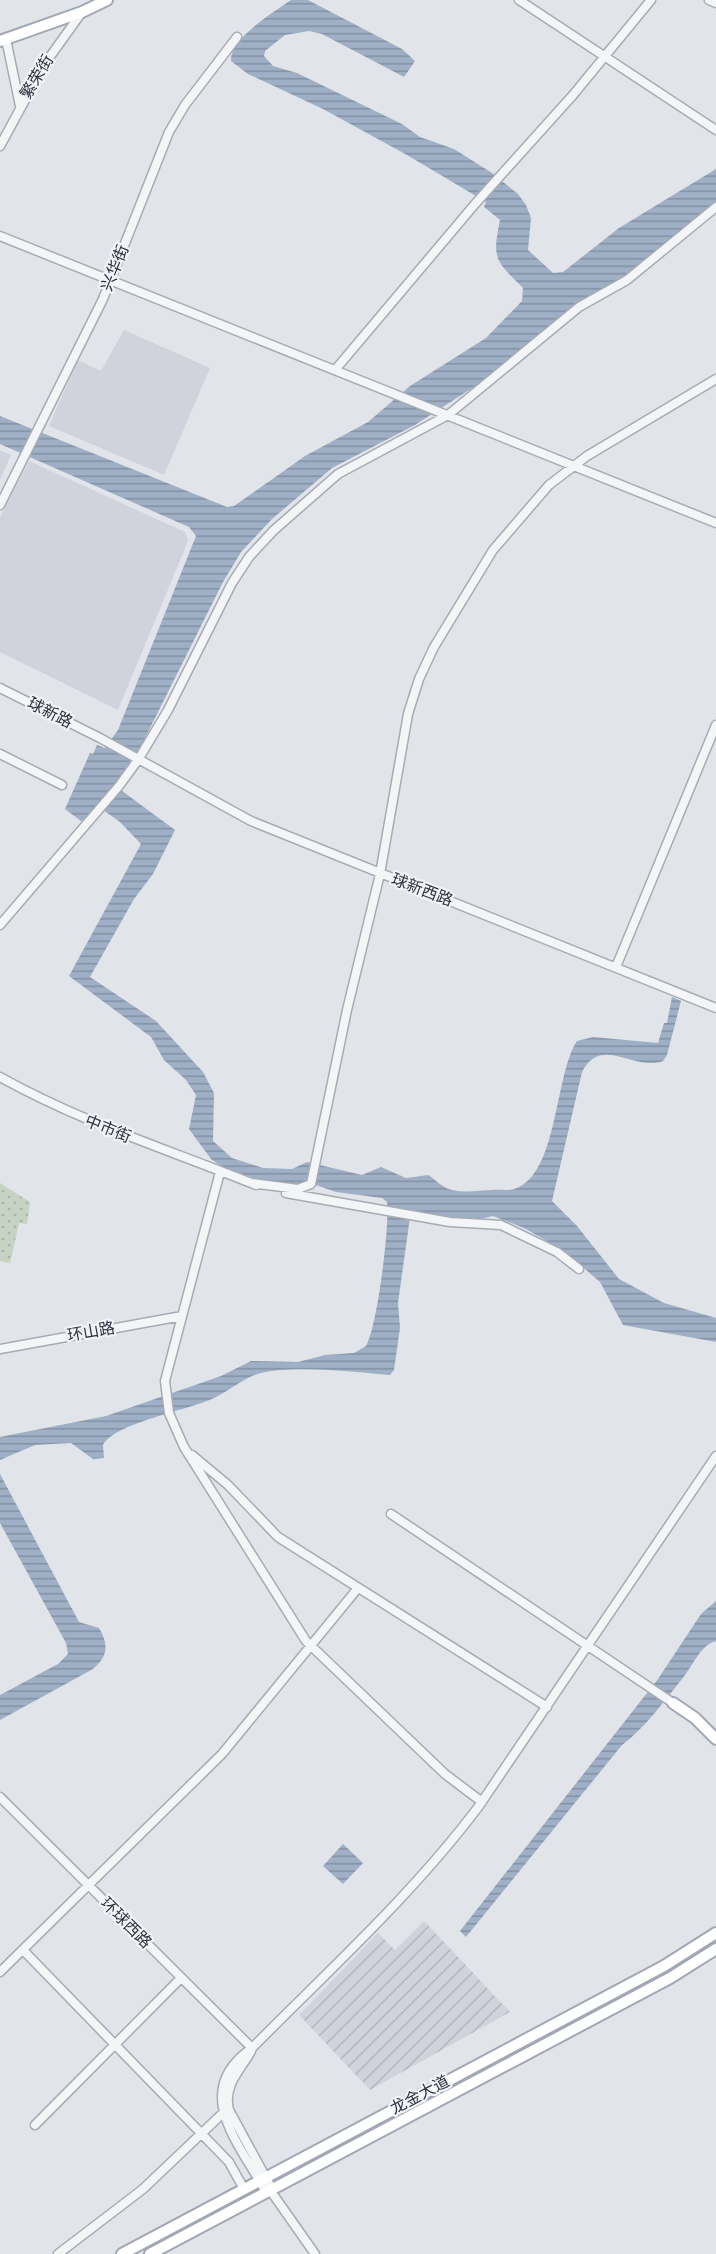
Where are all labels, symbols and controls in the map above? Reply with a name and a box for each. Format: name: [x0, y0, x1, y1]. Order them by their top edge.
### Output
street label: 繁荣街: [15, 51, 59, 103]
street label: 兴华街: [96, 242, 134, 294]
street label: 球新路: [24, 692, 76, 734]
street label: 球新西路: [388, 868, 456, 912]
street label: 中市街: [82, 1110, 134, 1148]
street label: 环山路: [65, 1317, 117, 1347]
street label: 环球西路: [96, 1893, 156, 1953]
street label: 龙金大道: [387, 2070, 453, 2120]

